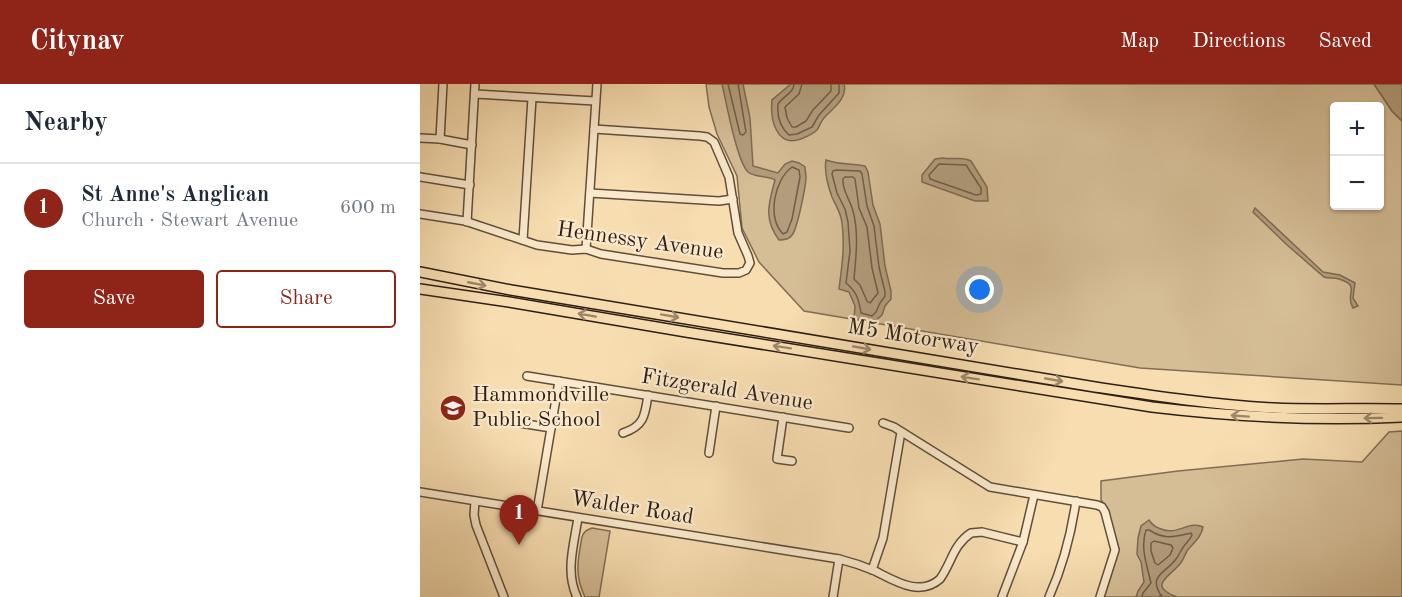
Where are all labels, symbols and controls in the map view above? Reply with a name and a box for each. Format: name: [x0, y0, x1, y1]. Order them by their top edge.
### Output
text: Citynav: [30, 28, 125, 56]
text: Map: [1120, 31, 1159, 52]
text: Directions: [1192, 31, 1286, 52]
text: Saved: [1319, 31, 1372, 52]
map controls: [1330, 102, 1384, 210]
button: +: [1330, 102, 1384, 156]
text: Nearby: [24, 110, 108, 136]
button: −: [1330, 156, 1384, 210]
text: St Anne's Anglican: [81, 184, 269, 206]
text: 1: [38, 198, 49, 218]
text: 600 m: [340, 198, 396, 218]
text: Church · Stewart Avenue: [81, 211, 298, 231]
street label: Hennessy Avenue: [555, 218, 725, 264]
button: Save: [24, 270, 204, 328]
button: Share: [216, 270, 396, 328]
your location: [965, 275, 994, 304]
one-way arrow: [468, 278, 487, 290]
one-way arrow: [578, 309, 598, 320]
one-way arrow: [659, 311, 679, 322]
street label: M5 Motorway: [846, 316, 981, 358]
one-way arrow: [772, 342, 792, 353]
one-way arrow: [852, 343, 871, 354]
street label: Fitzgerald Avenue: [640, 366, 814, 414]
one-way arrow: [961, 372, 981, 383]
one-way arrow: [1044, 375, 1064, 386]
place label: Hammondville Public School: [472, 384, 609, 431]
school or university icon: Hammondville Public School: [438, 393, 468, 423]
one-way arrow: [1231, 410, 1251, 421]
one-way arrow: [1364, 412, 1384, 424]
street label: Walder Road: [569, 487, 695, 529]
pin: 1: [500, 496, 538, 545]

